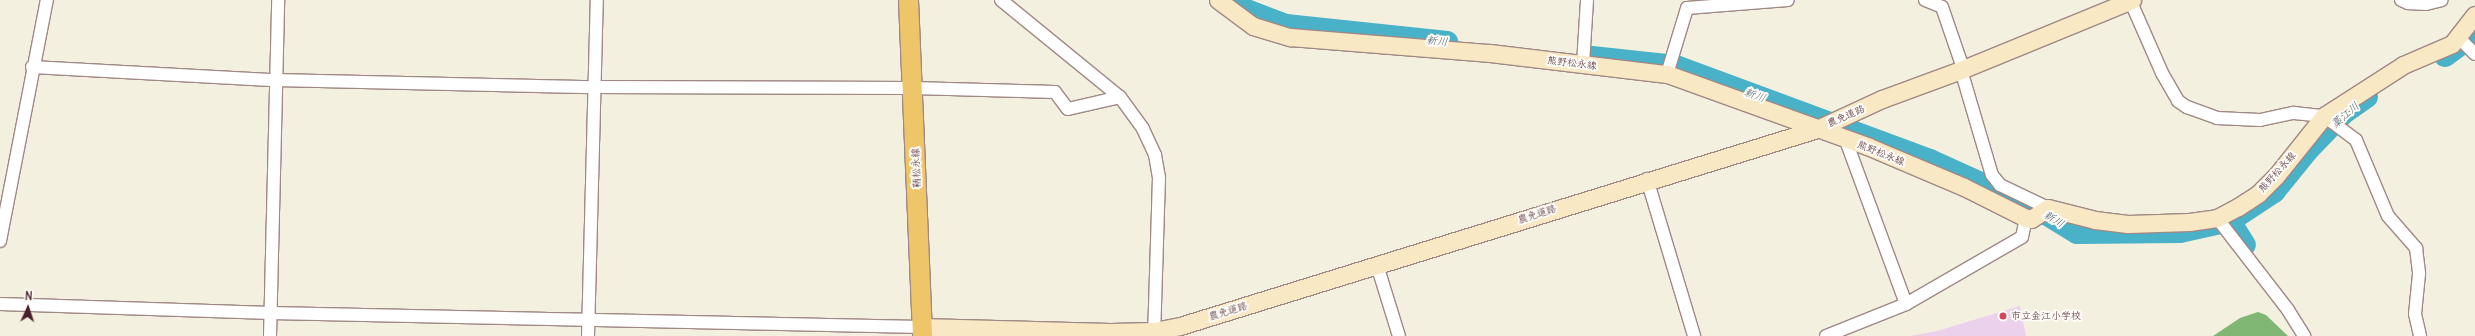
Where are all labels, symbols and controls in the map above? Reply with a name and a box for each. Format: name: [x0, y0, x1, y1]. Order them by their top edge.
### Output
water label: 新川: [1425, 33, 1449, 49]
street label: 熊野松永線: [1546, 54, 1598, 72]
water label: 新川: [1742, 85, 1768, 105]
water label: 藁江川: [2328, 99, 2362, 131]
street label: 農免道路: [1825, 102, 1867, 130]
street label: 熊野松永線: [1856, 138, 1906, 168]
street label: 鞆松永線: [909, 148, 923, 188]
street label: 熊野松永線: [2256, 149, 2298, 195]
street label: 農免道路: [1516, 202, 1558, 226]
water label: 新川: [2041, 208, 2067, 230]
north arrow: [8, 288, 48, 328]
text: N: [24, 289, 33, 303]
street label: 農免道路: [1207, 299, 1249, 323]
place label: 市立金江小学校: [2011, 310, 2081, 322]
marker: 市立金江小学校: [1998, 311, 2008, 321]

